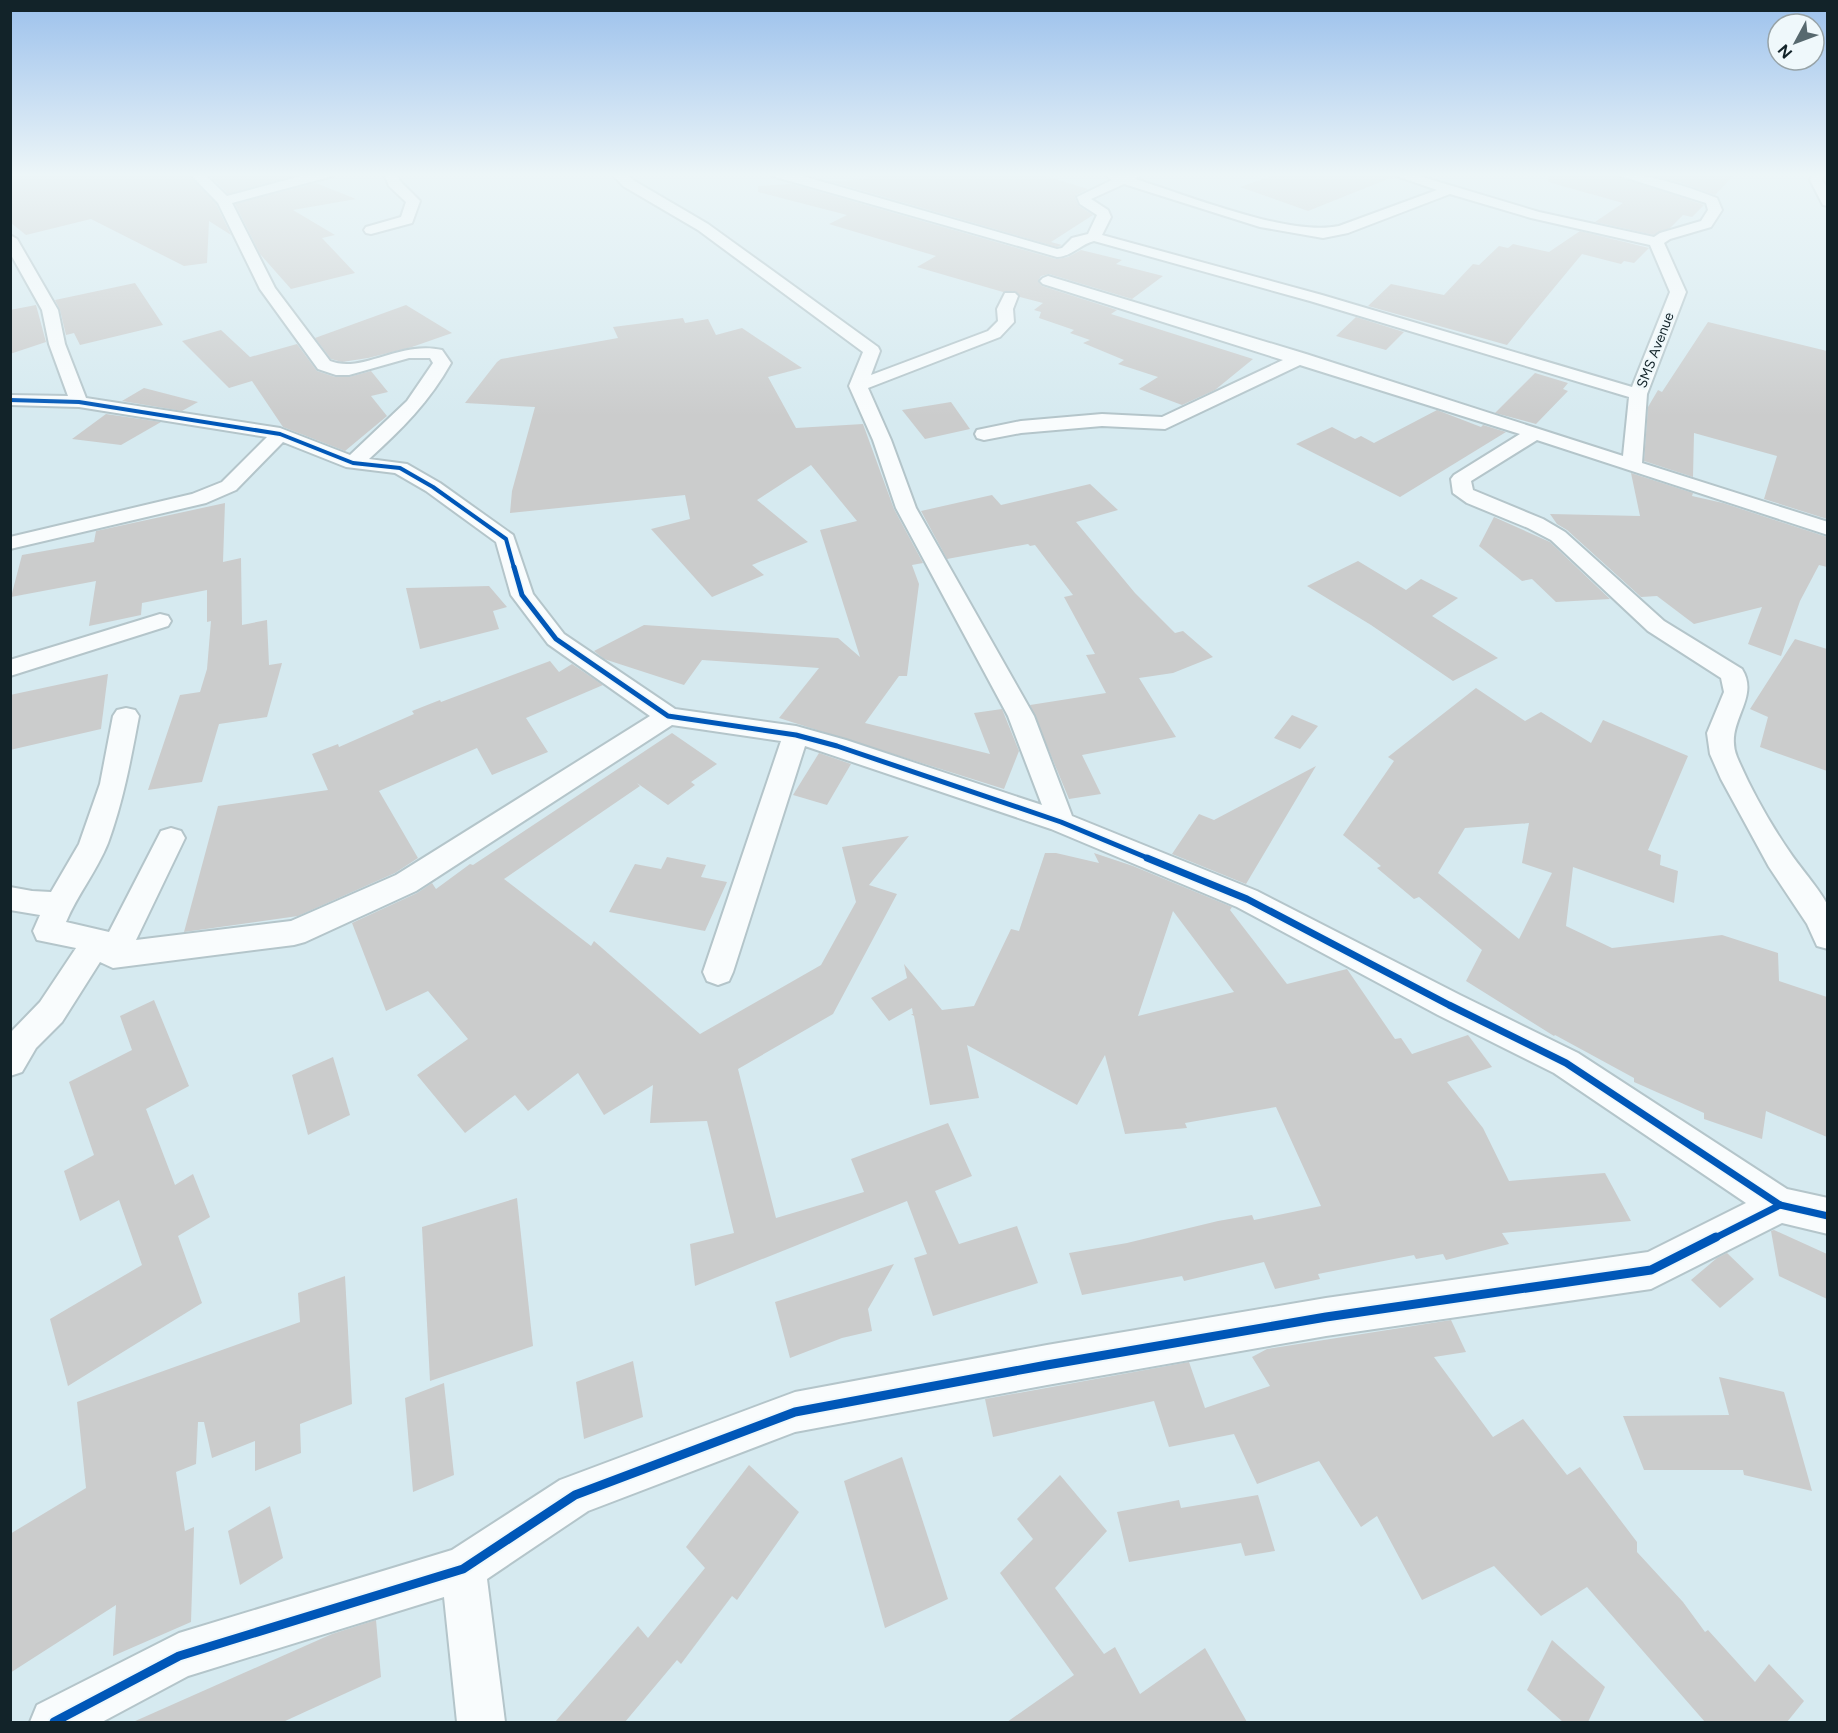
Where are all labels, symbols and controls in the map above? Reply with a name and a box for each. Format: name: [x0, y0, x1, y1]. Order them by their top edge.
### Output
north arrow: [1766, 12, 1826, 72]
text: N: [1774, 41, 1796, 62]
street label: SMS Avenue: [1633, 310, 1678, 390]

